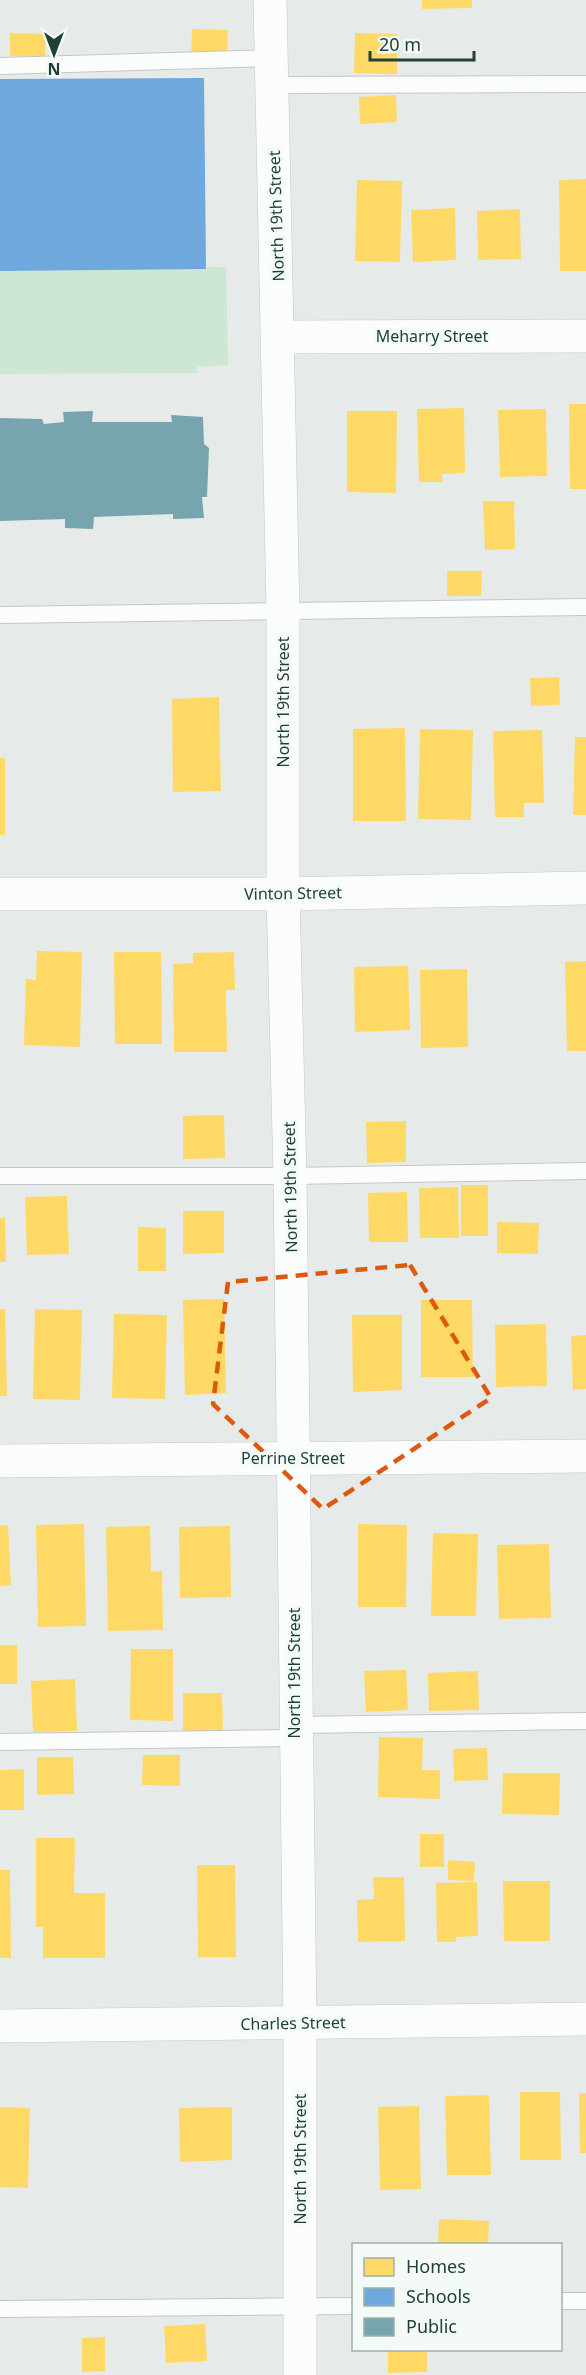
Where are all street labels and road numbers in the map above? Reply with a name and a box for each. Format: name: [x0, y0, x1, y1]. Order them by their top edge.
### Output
street label: North 19th Street: [263, 150, 289, 282]
street label: Meharry Street: [376, 325, 489, 347]
street label: North 19th Street: [272, 636, 294, 768]
street label: Vinton Street: [244, 881, 342, 905]
street label: North 19th Street: [278, 1121, 302, 1253]
street label: Perrine Street: [241, 1447, 345, 1469]
street label: North 19th Street: [283, 1607, 305, 1739]
street label: Charles Street: [240, 2011, 346, 2035]
street label: North 19th Street: [289, 2093, 311, 2225]

